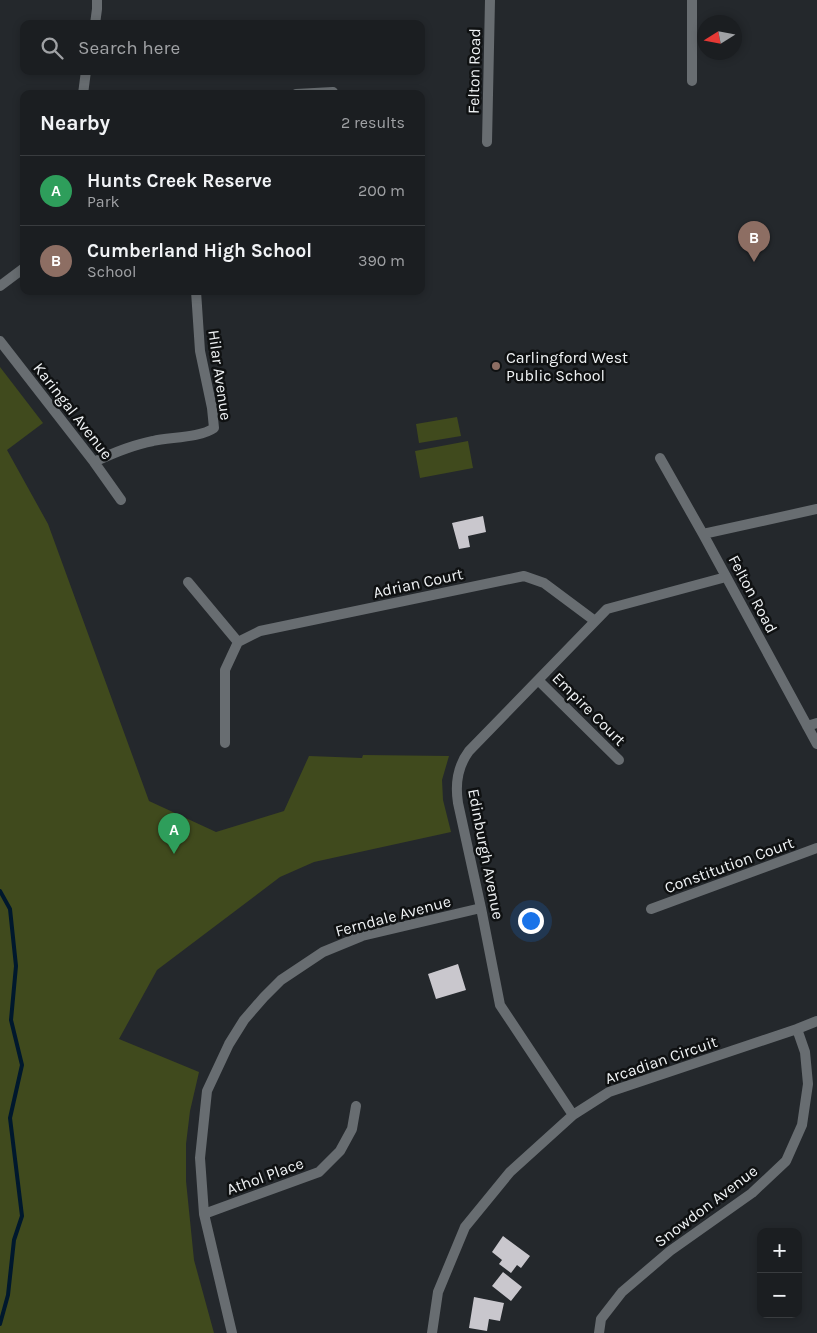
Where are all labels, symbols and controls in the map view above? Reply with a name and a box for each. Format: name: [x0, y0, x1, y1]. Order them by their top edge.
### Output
north arrow: [697, 15, 742, 60]
search box: [20, 20, 425, 75]
street label: Felton Road: [464, 28, 484, 114]
icon: search: [38, 34, 66, 62]
text: Search here: [78, 37, 180, 59]
text: Nearby: [40, 111, 110, 135]
text: 2 results: [341, 113, 405, 132]
text: Hunts Creek Reserve: [87, 170, 272, 192]
text: A: [51, 181, 61, 200]
text: 200 m: [358, 181, 405, 200]
text: Park: [87, 192, 119, 211]
pin: B: [738, 221, 770, 262]
text: Cumberland High School: [87, 240, 312, 262]
text: B: [51, 251, 61, 270]
text: 390 m: [358, 251, 405, 270]
text: School: [87, 262, 137, 281]
street label: Hilar Avenue: [204, 329, 236, 421]
place label: Carlingford West Public School: [506, 348, 628, 385]
street label: Karingal Avenue: [29, 359, 117, 463]
marker: Carlingford West Public School: [490, 360, 502, 372]
street label: Felton Road: [724, 552, 782, 636]
street label: Adrian Court: [371, 564, 465, 602]
street label: Empire Court: [548, 668, 630, 750]
street label: Edinburgh Avenue: [464, 787, 508, 921]
pin: A: [158, 813, 190, 854]
street label: Constitution Court: [662, 833, 796, 897]
street label: Ferndale Avenue: [333, 891, 453, 941]
your location: [518, 908, 544, 934]
street label: Arcadian Circuit: [602, 1032, 720, 1088]
street label: Athol Place: [224, 1153, 306, 1199]
street label: Snowdon Avenue: [651, 1161, 761, 1251]
map controls: [757, 1228, 802, 1318]
button: +: [757, 1228, 802, 1273]
button: −: [757, 1273, 802, 1318]

